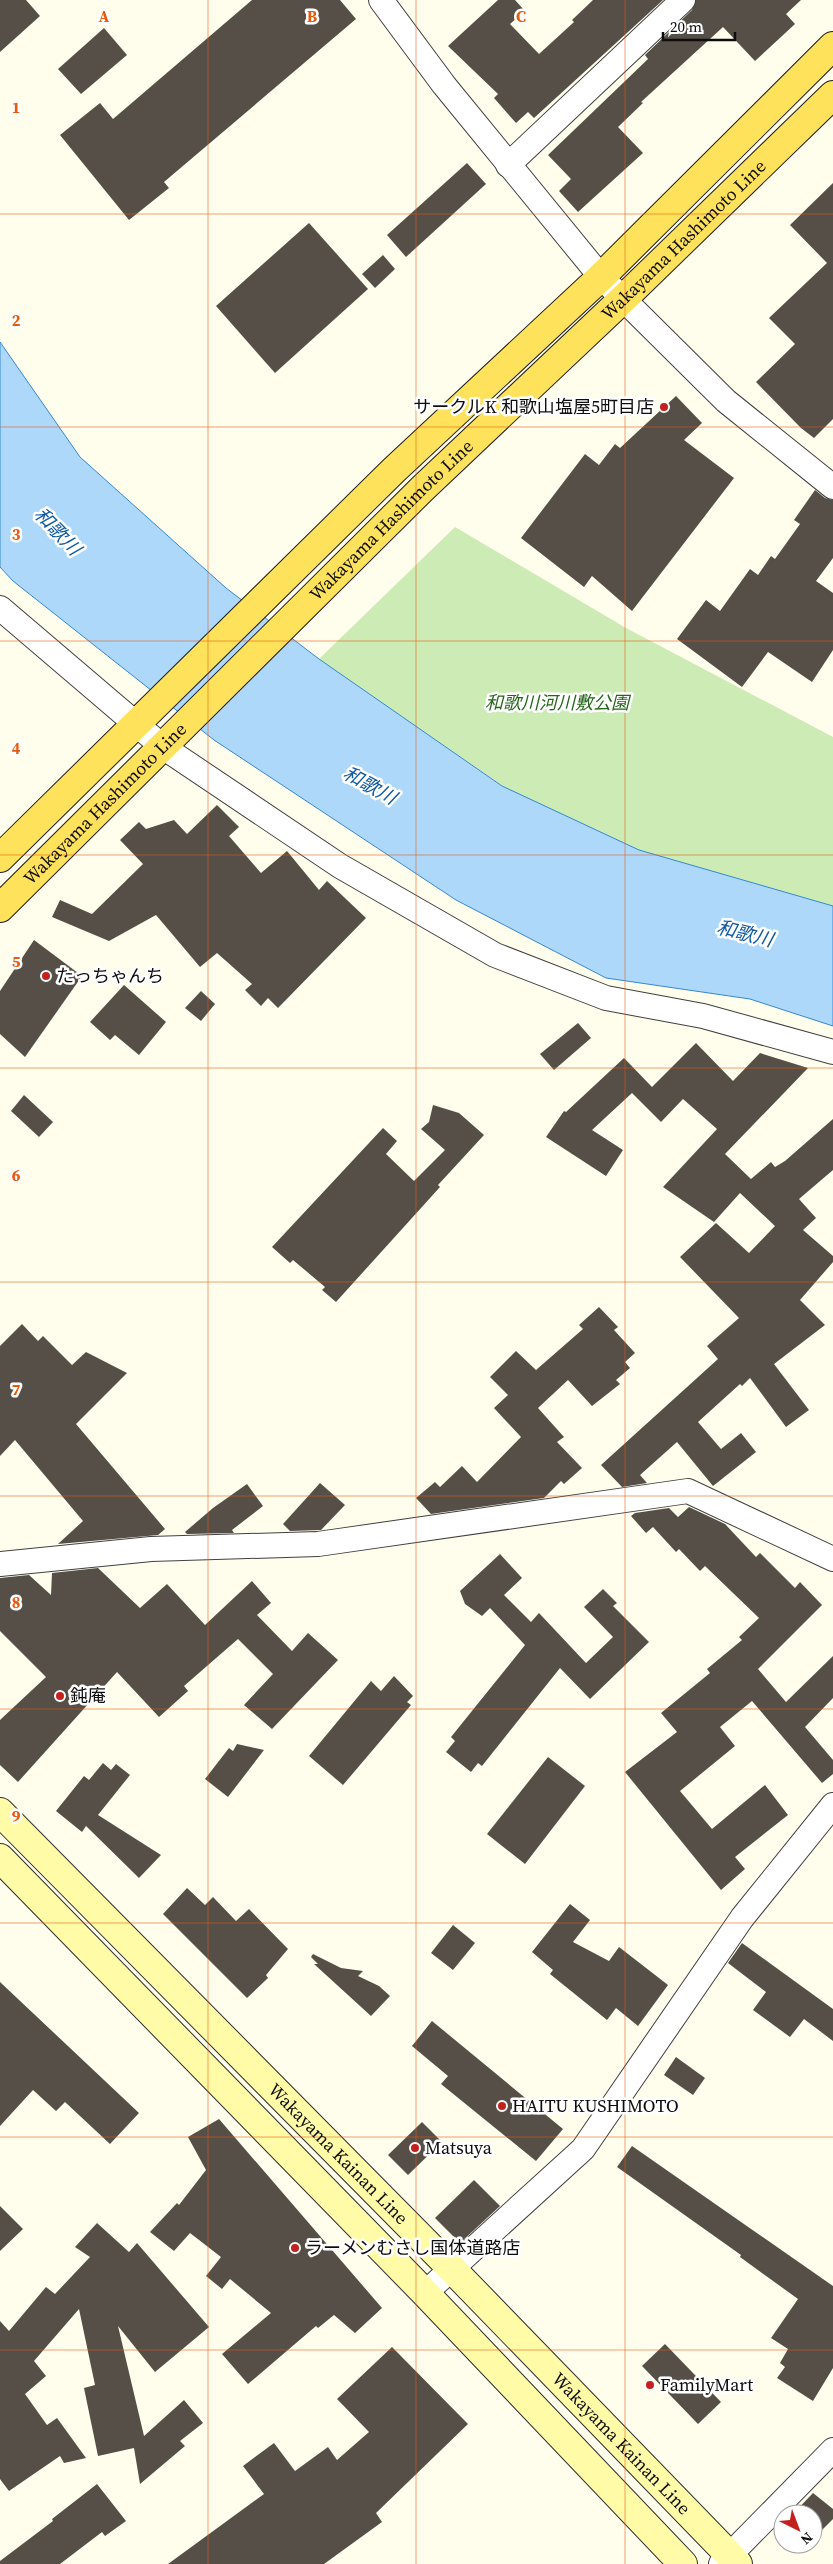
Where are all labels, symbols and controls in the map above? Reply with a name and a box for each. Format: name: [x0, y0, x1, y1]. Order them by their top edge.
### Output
text: A: [99, 5, 110, 27]
text: B: [307, 5, 318, 27]
text: C: [516, 5, 526, 27]
scale bar: [663, 10, 736, 42]
text: 20 m: [670, 16, 702, 37]
text: 1: [12, 96, 20, 118]
street label: Wakayama Hashimoto Line: [595, 154, 771, 325]
text: 2: [12, 309, 21, 331]
place label: サークルK 和歌山塩屋5町目店: [413, 394, 654, 419]
marker: サークルK 和歌山塩屋5町目店: [658, 401, 670, 413]
street label: Wakayama Hashimoto Line: [304, 434, 479, 606]
water label: 和歌川: [29, 501, 89, 562]
text: 3: [12, 523, 21, 545]
park label: 和歌川河川敷公園: [485, 690, 632, 715]
street label: Wakayama Hashimoto Line: [18, 717, 192, 890]
text: 4: [12, 737, 21, 759]
water label: 和歌川: [339, 760, 403, 811]
water label: 和歌川: [714, 913, 778, 953]
text: 5: [12, 950, 21, 972]
place label: たっちゃんち: [56, 963, 164, 988]
marker: たっちゃんち: [40, 970, 52, 982]
text: 6: [12, 1164, 21, 1186]
text: 7: [12, 1378, 21, 1400]
text: 8: [12, 1591, 20, 1613]
place label: 鈍庵: [70, 1683, 106, 1708]
marker: 鈍庵: [54, 1690, 66, 1702]
text: 9: [12, 1805, 21, 1827]
street label: Wakayama Kainan Line: [263, 2078, 414, 2230]
place label: HAITU KUSHIMOTO: [512, 2093, 679, 2118]
marker: HAITU KUSHIMOTO: [496, 2100, 508, 2112]
place label: Matsuya: [425, 2135, 493, 2160]
marker: Matsuya: [409, 2142, 421, 2154]
place label: ラーメンむさし国体道路店: [305, 2235, 520, 2260]
marker: ラーメンむさし国体道路店: [289, 2242, 301, 2254]
street label: Wakayama Kainan Line: [547, 2367, 697, 2520]
place label: FamilyMart: [660, 2372, 753, 2397]
marker: FamilyMart: [644, 2379, 656, 2391]
north arrow: [773, 2504, 823, 2554]
text: N: [796, 2528, 817, 2550]

